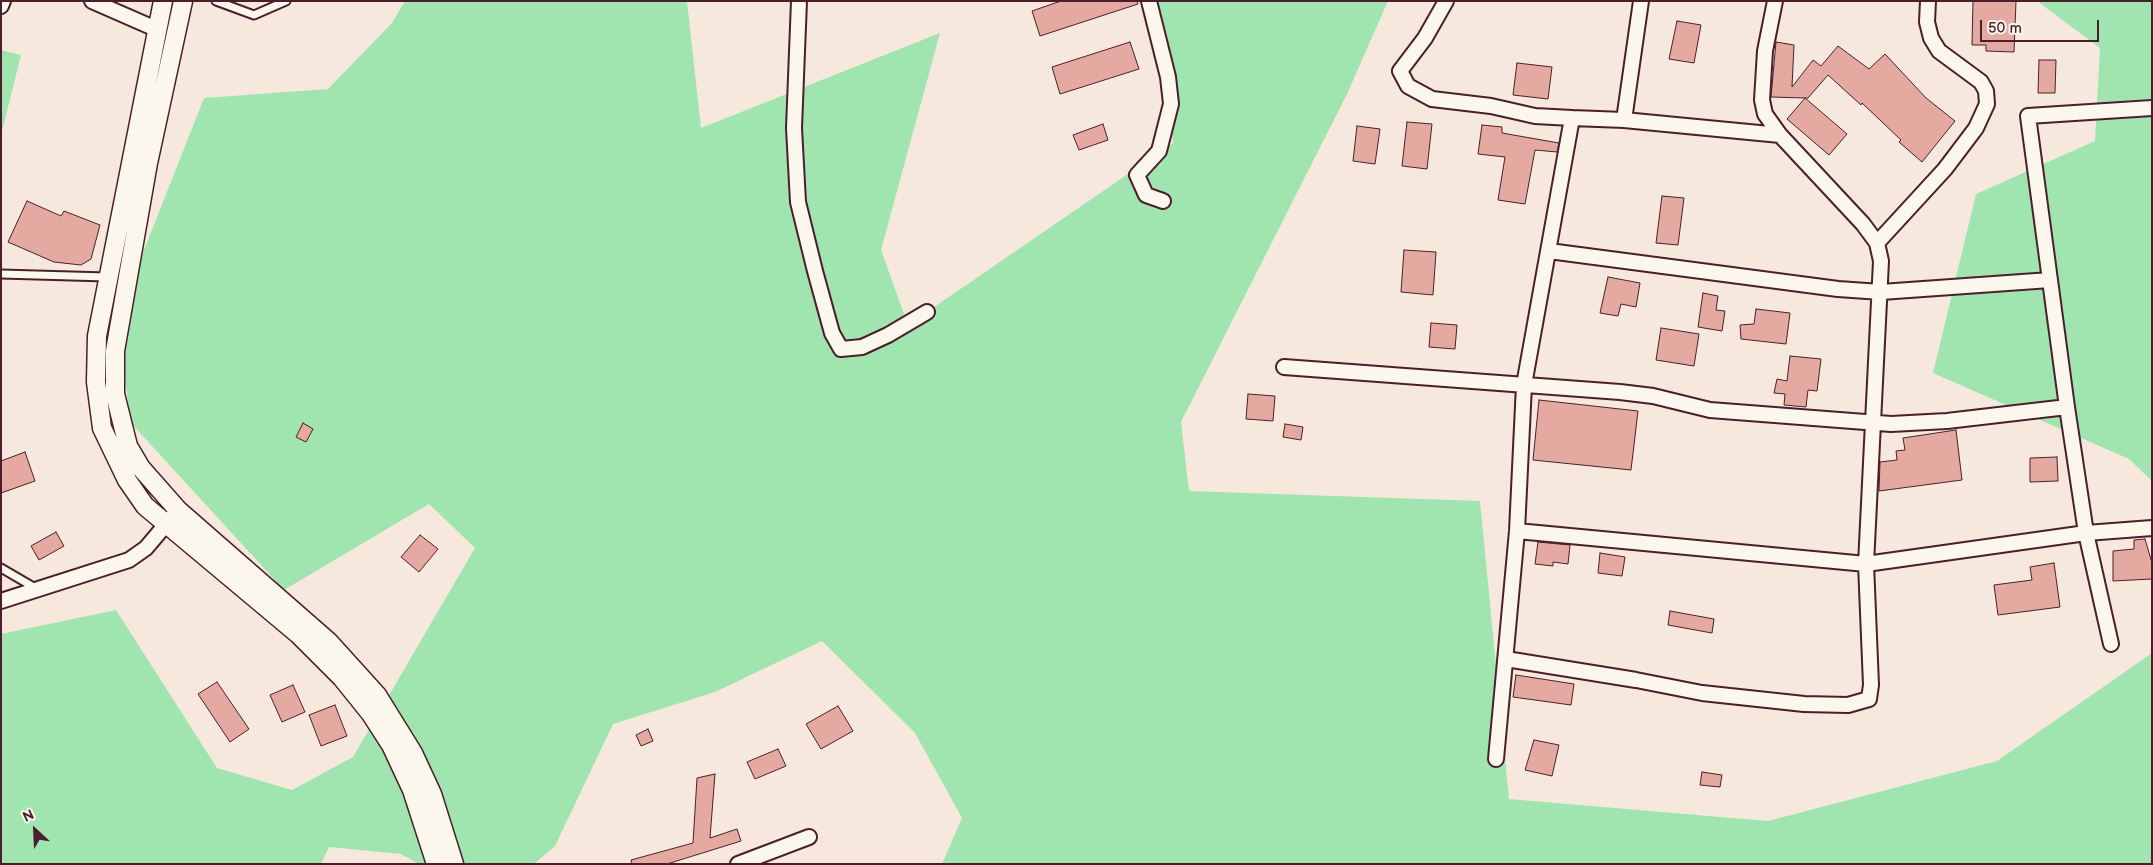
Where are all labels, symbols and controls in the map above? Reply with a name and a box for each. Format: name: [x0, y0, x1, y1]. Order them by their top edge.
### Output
scale bar: [1983, 10, 2102, 42]
text: 50 m: [1988, 19, 2022, 38]
north arrow: [10, 805, 60, 855]
text: N: [20, 806, 37, 826]

